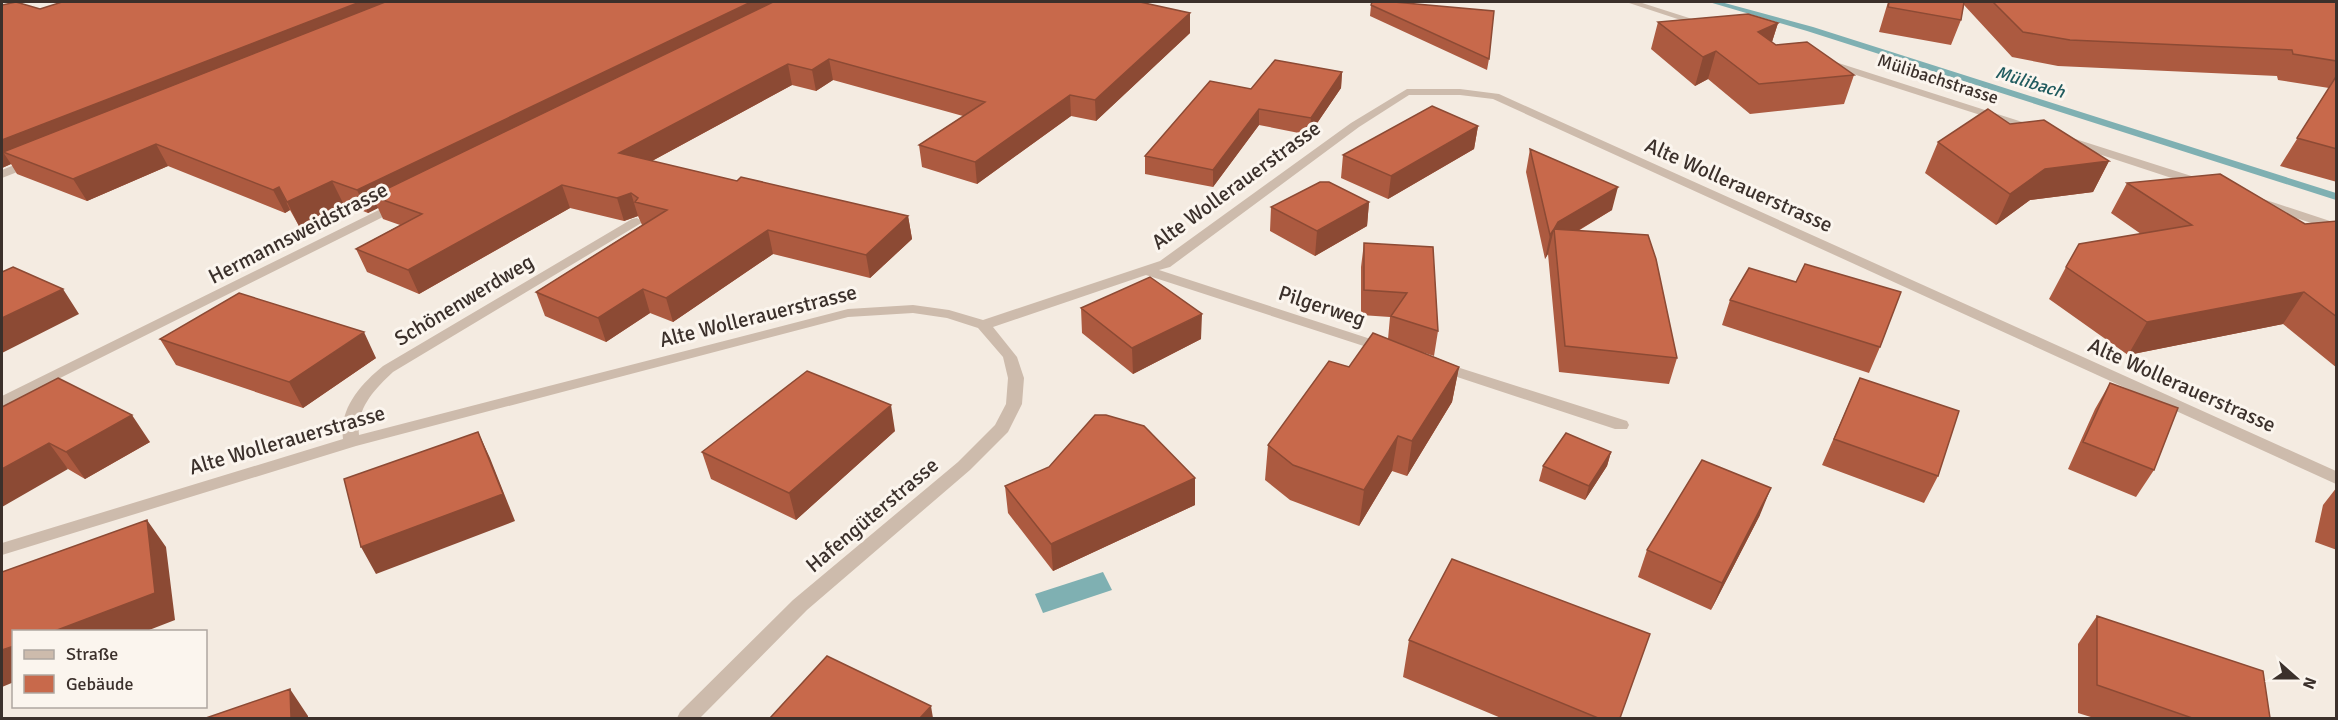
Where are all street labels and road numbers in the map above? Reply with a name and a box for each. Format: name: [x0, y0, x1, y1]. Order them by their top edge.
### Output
street label: Mülibachstrasse: [1875, 49, 2001, 109]
street label: Alte Wollerauerstrasse: [1146, 115, 1326, 255]
street label: Alte Wollerauerstrasse: [1641, 132, 1837, 238]
street label: Hermannsweidstrasse: [204, 177, 392, 289]
street label: Schönenwerdweg: [390, 248, 538, 352]
street label: Alte Wollerauerstrasse: [657, 279, 859, 353]
street label: Pilgerweg: [1275, 280, 1369, 332]
street label: Alte Wollerauerstrasse: [2084, 332, 2280, 438]
street label: Alte Wollerauerstrasse: [186, 400, 388, 480]
street label: Hafengüterstrasse: [800, 452, 944, 578]

